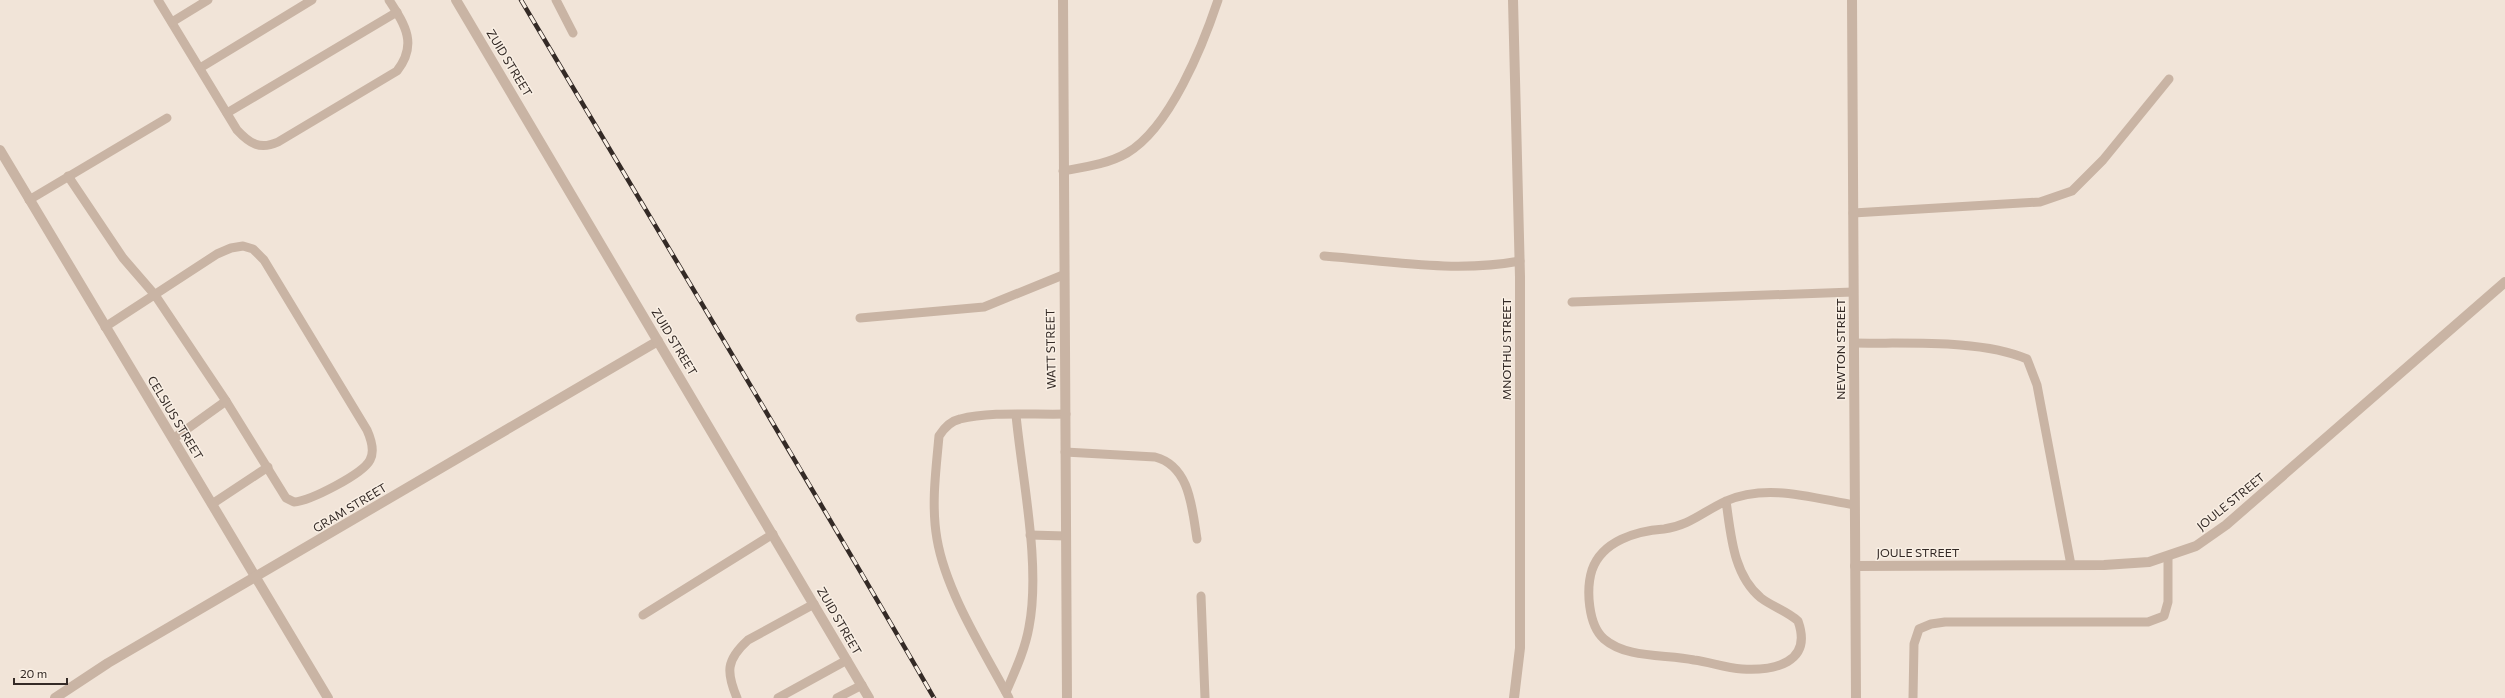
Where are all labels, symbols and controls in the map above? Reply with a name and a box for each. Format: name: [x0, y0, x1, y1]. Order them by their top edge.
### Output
street label: ZUID STREET: [484, 26, 536, 99]
street label: MNOTHU STREET: [1499, 298, 1513, 400]
street label: NEWTON STREET: [1833, 298, 1847, 400]
street label: ZUID STREET: [649, 305, 701, 378]
street label: WATT STREET: [1042, 308, 1058, 390]
street label: CELSIUS STREET: [145, 373, 207, 462]
street label: JOULE STREET: [2194, 470, 2268, 534]
street label: GRAM STREET: [310, 479, 389, 535]
street label: JOULE STREET: [1877, 545, 1960, 560]
street label: ZUID STREET: [815, 584, 865, 657]
scale bar: [14, 660, 67, 686]
text: 20 m: [20, 666, 47, 680]

